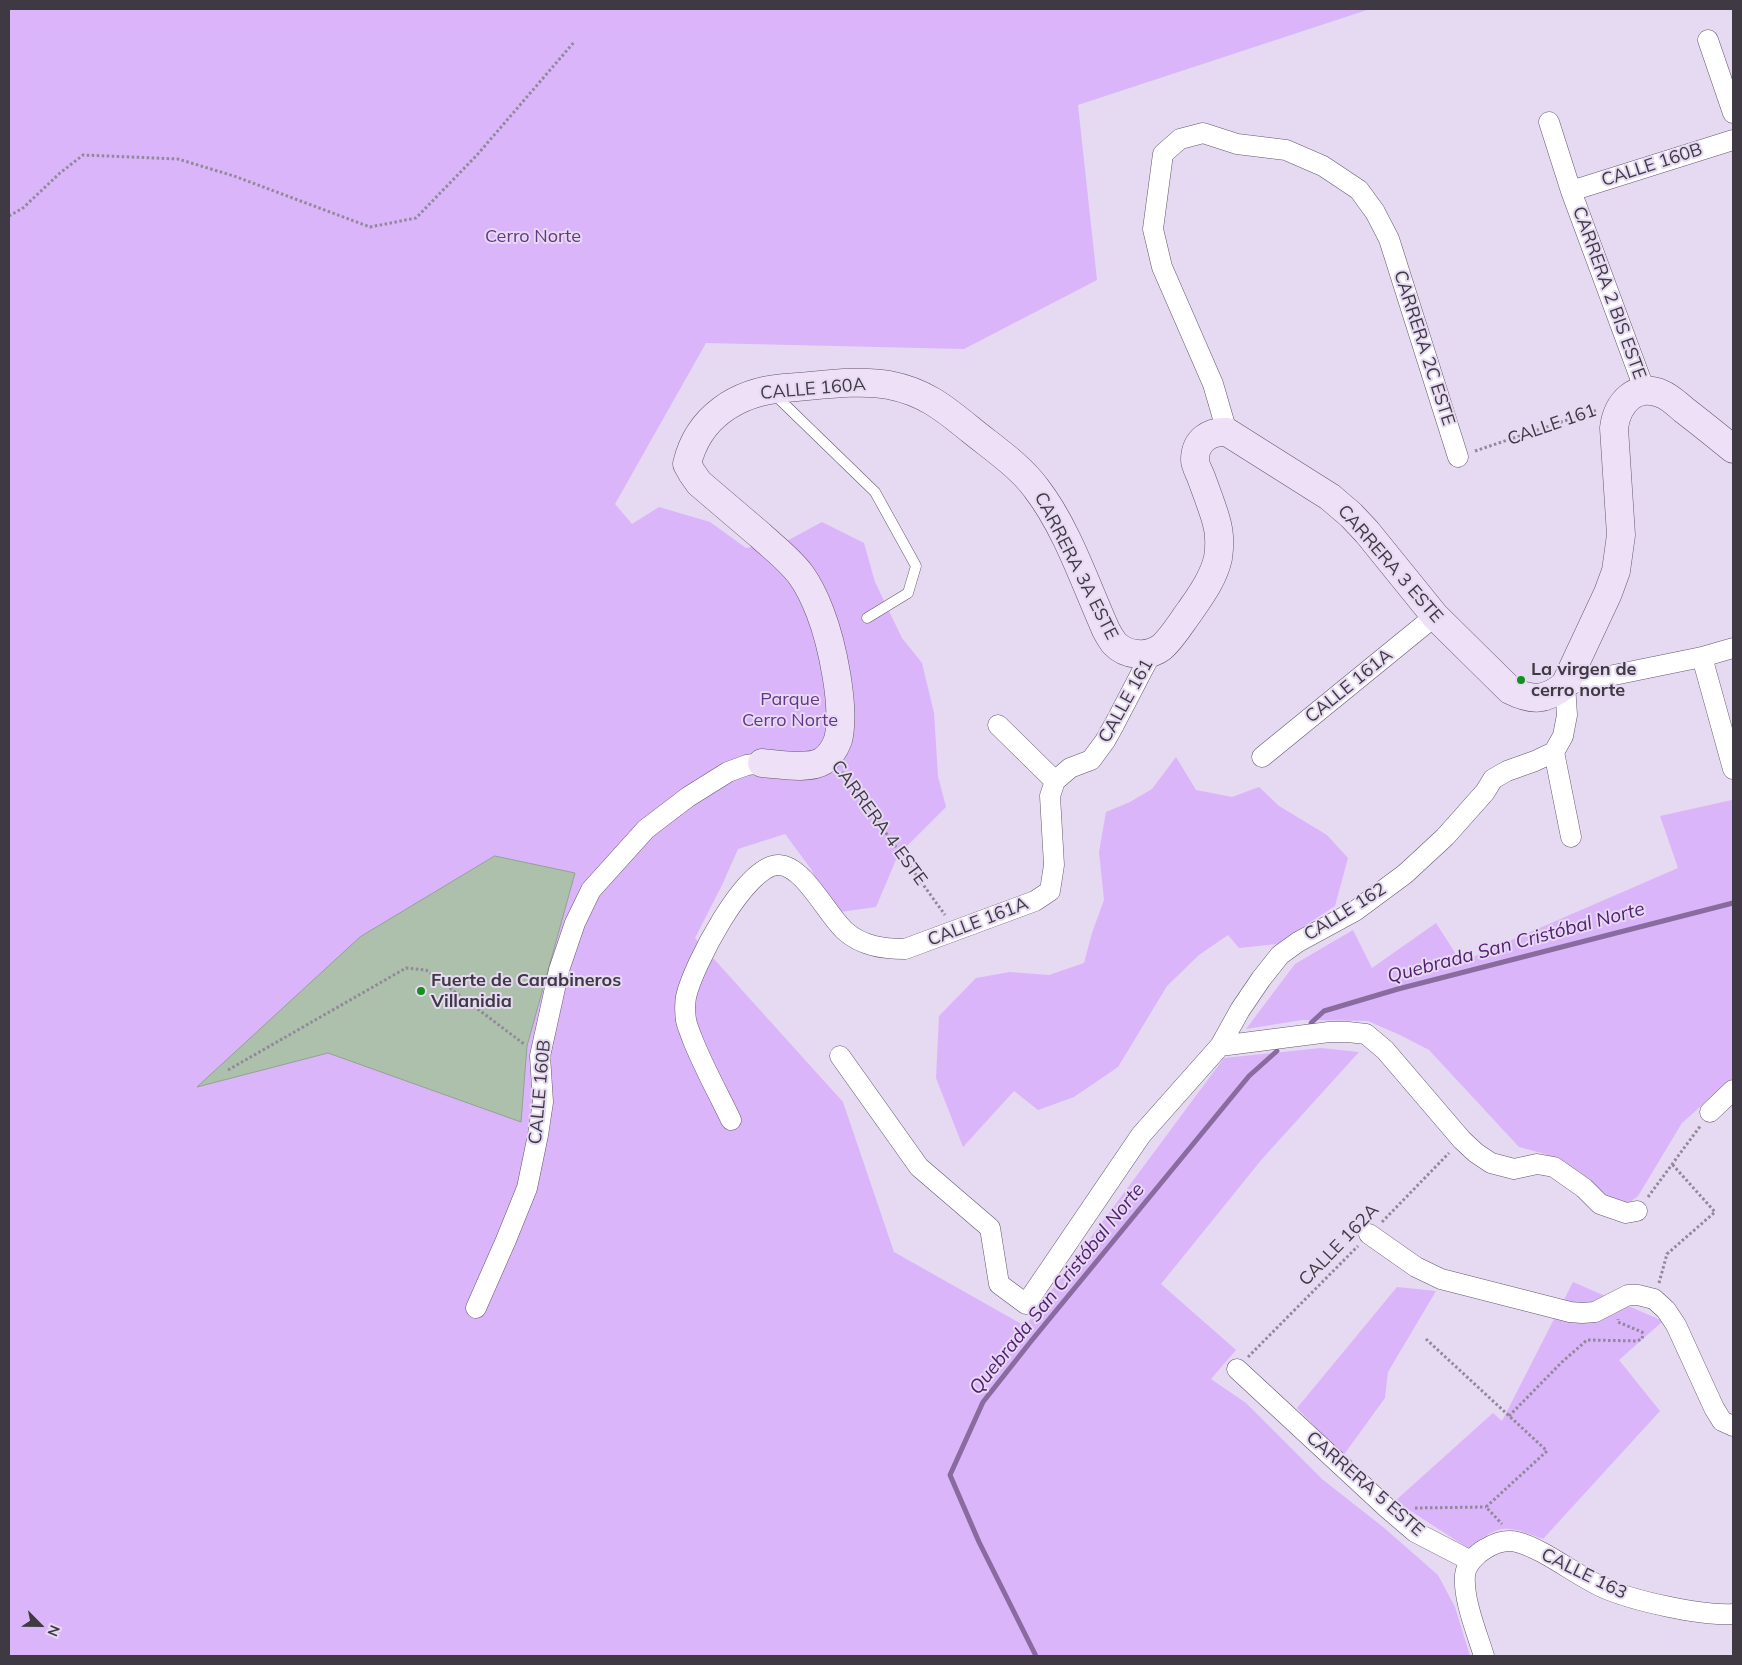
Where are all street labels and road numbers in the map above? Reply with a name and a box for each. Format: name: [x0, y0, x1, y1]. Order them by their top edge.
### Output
street label: CALLE 160B: [1599, 139, 1705, 191]
street label: CARRERA 2 BIS ESTE: [1568, 204, 1650, 382]
street label: CARRERA 2C ESTE: [1389, 268, 1459, 428]
street label: CALLE 160A: [759, 374, 867, 404]
street label: CALLE 161: [1505, 400, 1599, 450]
street label: CARRERA 3A ESTE: [1030, 489, 1122, 643]
street label: CARRERA 3 ESTE: [1333, 501, 1447, 627]
street label: CALLE 161A: [1301, 644, 1397, 728]
street label: CALLE 161: [1094, 655, 1158, 747]
street label: CARRERA 4 ESTE: [826, 756, 932, 890]
street label: CALLE 162: [1300, 878, 1390, 946]
street label: CALLE 161A: [925, 893, 1031, 951]
street label: CALLE 160B: [525, 1039, 555, 1145]
street label: CALLE 162A: [1294, 1199, 1384, 1291]
street label: CARRERA 5 ESTE: [1302, 1427, 1428, 1541]
street label: CALLE 163: [1538, 1544, 1630, 1604]

